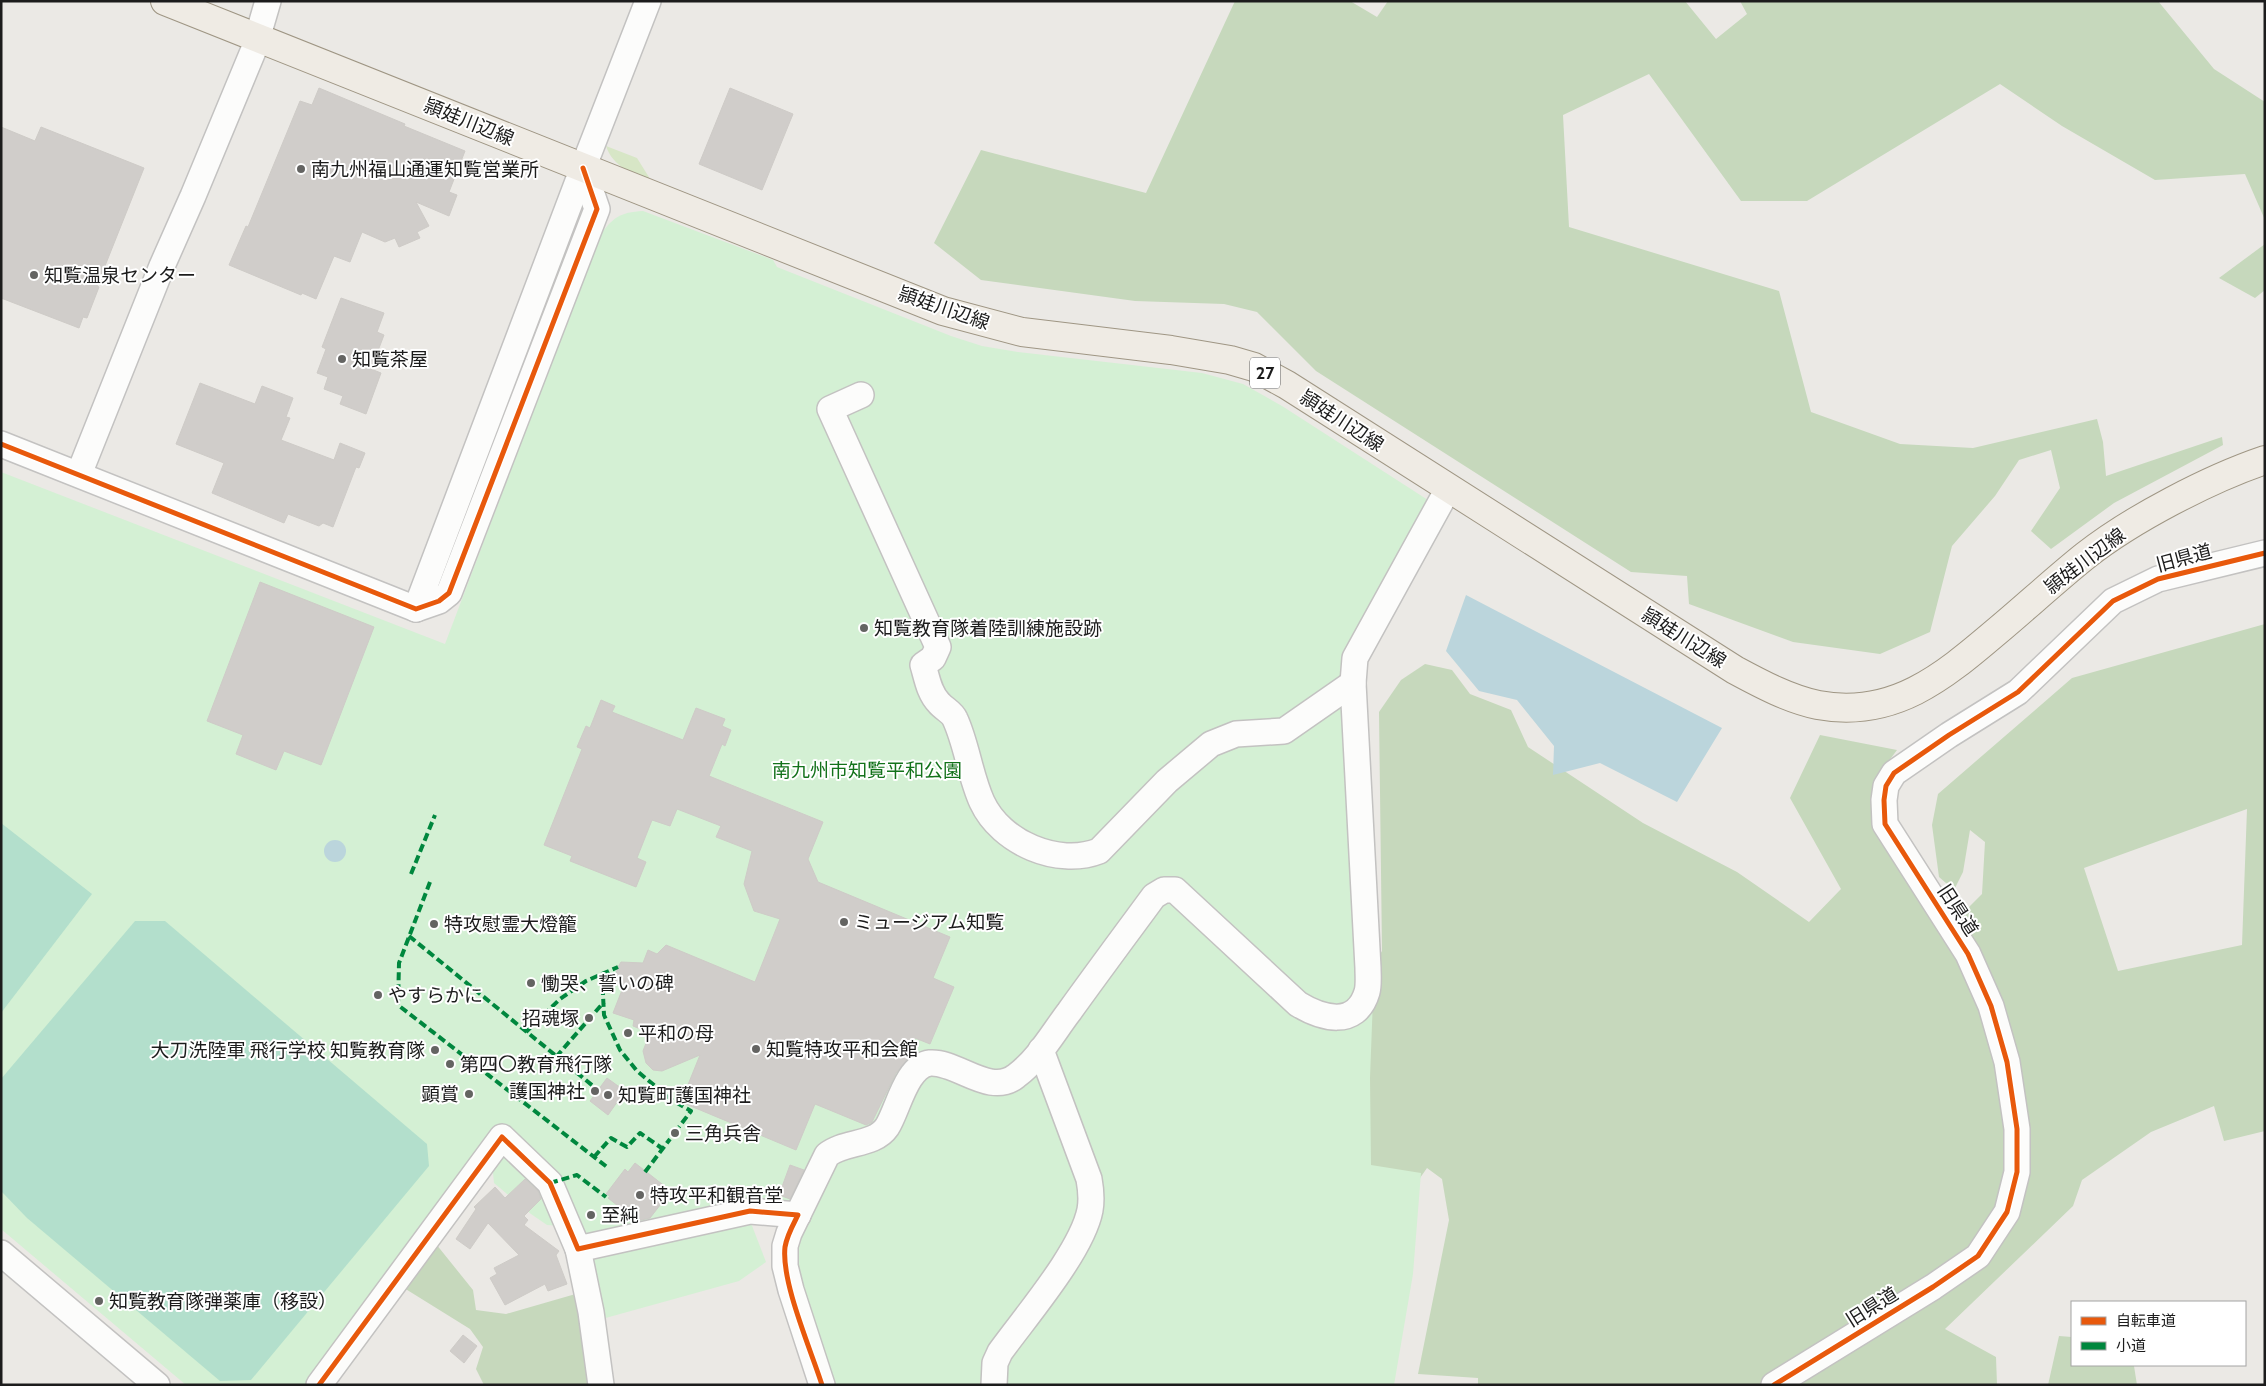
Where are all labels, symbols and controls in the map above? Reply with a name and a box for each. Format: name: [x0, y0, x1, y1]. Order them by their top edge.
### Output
street label: 頴娃川辺線: [421, 94, 517, 150]
place label: 南九州福山通運知覧営業所: [311, 158, 539, 181]
marker: 南九州福山通運知覧営業所: [295, 163, 307, 175]
place label: 知覧温泉センター: [44, 264, 196, 287]
marker: 知覧温泉センター: [28, 269, 40, 281]
street label: 頴娃川辺線: [895, 282, 993, 334]
place label: 知覧茶屋: [352, 348, 428, 371]
marker: 知覧茶屋: [336, 353, 348, 365]
road number: 27: [1250, 358, 1280, 388]
street label: 頴娃川辺線: [1296, 385, 1388, 457]
street label: 頴娃川辺線: [2040, 523, 2130, 599]
street label: 旧県道: [2153, 540, 2215, 576]
street label: 頴娃川辺線: [1638, 603, 1730, 673]
place label: 知覧教育隊着陸訓練施設跡: [874, 617, 1102, 640]
marker: 知覧教育隊着陸訓練施設跡: [858, 622, 870, 634]
park label: 南九州市知覧平和公園: [772, 759, 962, 782]
street label: 旧県道: [1933, 880, 1983, 940]
place label: ミュージアム知覧: [854, 911, 1004, 934]
place label: 特攻慰霊大燈籠: [444, 913, 577, 936]
marker: ミュージアム知覧: [838, 916, 850, 928]
marker: 特攻慰霊大燈籠: [428, 918, 440, 930]
place label: 慟哭、誓いの碑: [541, 972, 674, 995]
marker: 慟哭、誓いの碑: [525, 977, 537, 989]
place label: やすらかに: [388, 984, 483, 1007]
marker: やすらかに: [372, 989, 384, 1001]
place label: 招魂塚: [522, 1007, 579, 1030]
marker: 招魂塚: [583, 1012, 595, 1024]
place label: 平和の母: [638, 1022, 714, 1045]
marker: 平和の母: [622, 1027, 634, 1039]
place label: 知覧特攻平和会館: [766, 1038, 918, 1061]
place label: 大刀洗陸軍 飛行学校 知覧教育隊: [150, 1039, 425, 1062]
marker: 知覧特攻平和会館: [750, 1043, 762, 1055]
marker: 大刀洗陸軍 飛行学校 知覧教育隊: [429, 1044, 441, 1056]
place label: 第四〇教育飛行隊: [460, 1053, 612, 1076]
marker: 第四〇教育飛行隊: [444, 1058, 456, 1070]
place label: 護国神社: [509, 1080, 585, 1103]
place label: 顕賞: [421, 1083, 459, 1106]
place label: 知覧町護国神社: [618, 1084, 751, 1107]
marker: 護国神社: [589, 1085, 601, 1097]
marker: 顕賞: [463, 1088, 475, 1100]
marker: 知覧町護国神社: [602, 1089, 614, 1101]
place label: 三角兵舎: [685, 1122, 761, 1145]
marker: 三角兵舎: [669, 1127, 681, 1139]
place label: 特攻平和観音堂: [650, 1184, 783, 1207]
marker: 特攻平和観音堂: [634, 1189, 646, 1201]
place label: 至純: [601, 1204, 639, 1227]
marker: 至純: [585, 1209, 597, 1221]
street label: 旧県道: [1842, 1282, 1902, 1332]
place label: 知覧教育隊弾薬庫（移設）: [109, 1290, 337, 1313]
marker: 知覧教育隊弾薬庫（移設）: [93, 1295, 105, 1307]
legend: [2071, 1301, 2246, 1366]
text: 自転車道: [2116, 1312, 2176, 1330]
text: 小道: [2116, 1337, 2146, 1355]

